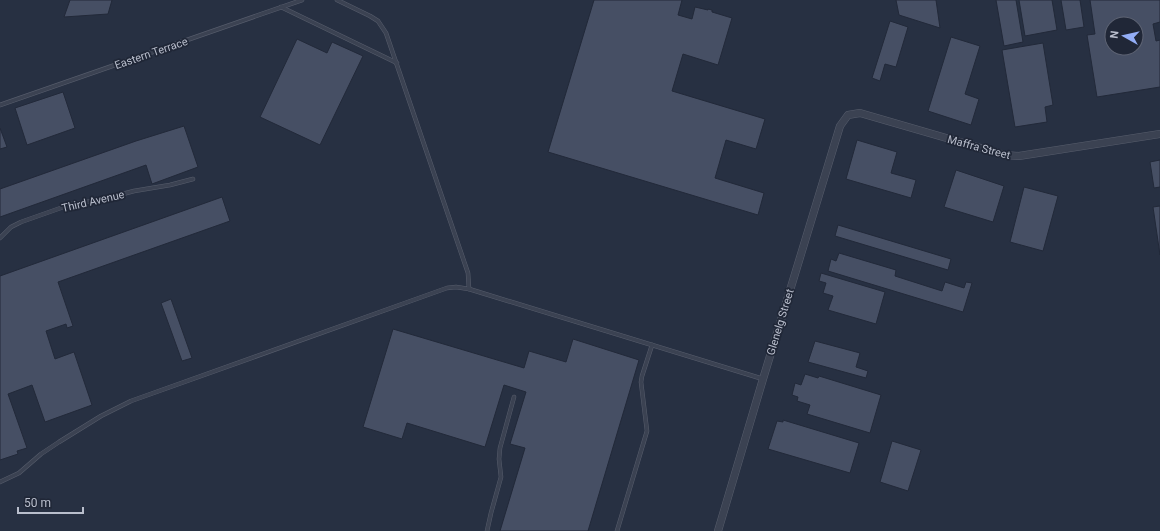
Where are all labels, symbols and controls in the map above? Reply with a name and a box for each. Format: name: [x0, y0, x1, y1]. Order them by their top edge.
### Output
north arrow: [1104, 16, 1144, 56]
text: N: [1108, 30, 1122, 39]
street label: Eastern Terrace: [113, 35, 190, 72]
street label: Maffra Street: [946, 133, 1012, 162]
street label: Third Avenue: [61, 188, 126, 215]
street label: Glenelg Street: [764, 287, 797, 357]
scale bar: [18, 489, 83, 515]
text: 50 m: [24, 496, 51, 510]

